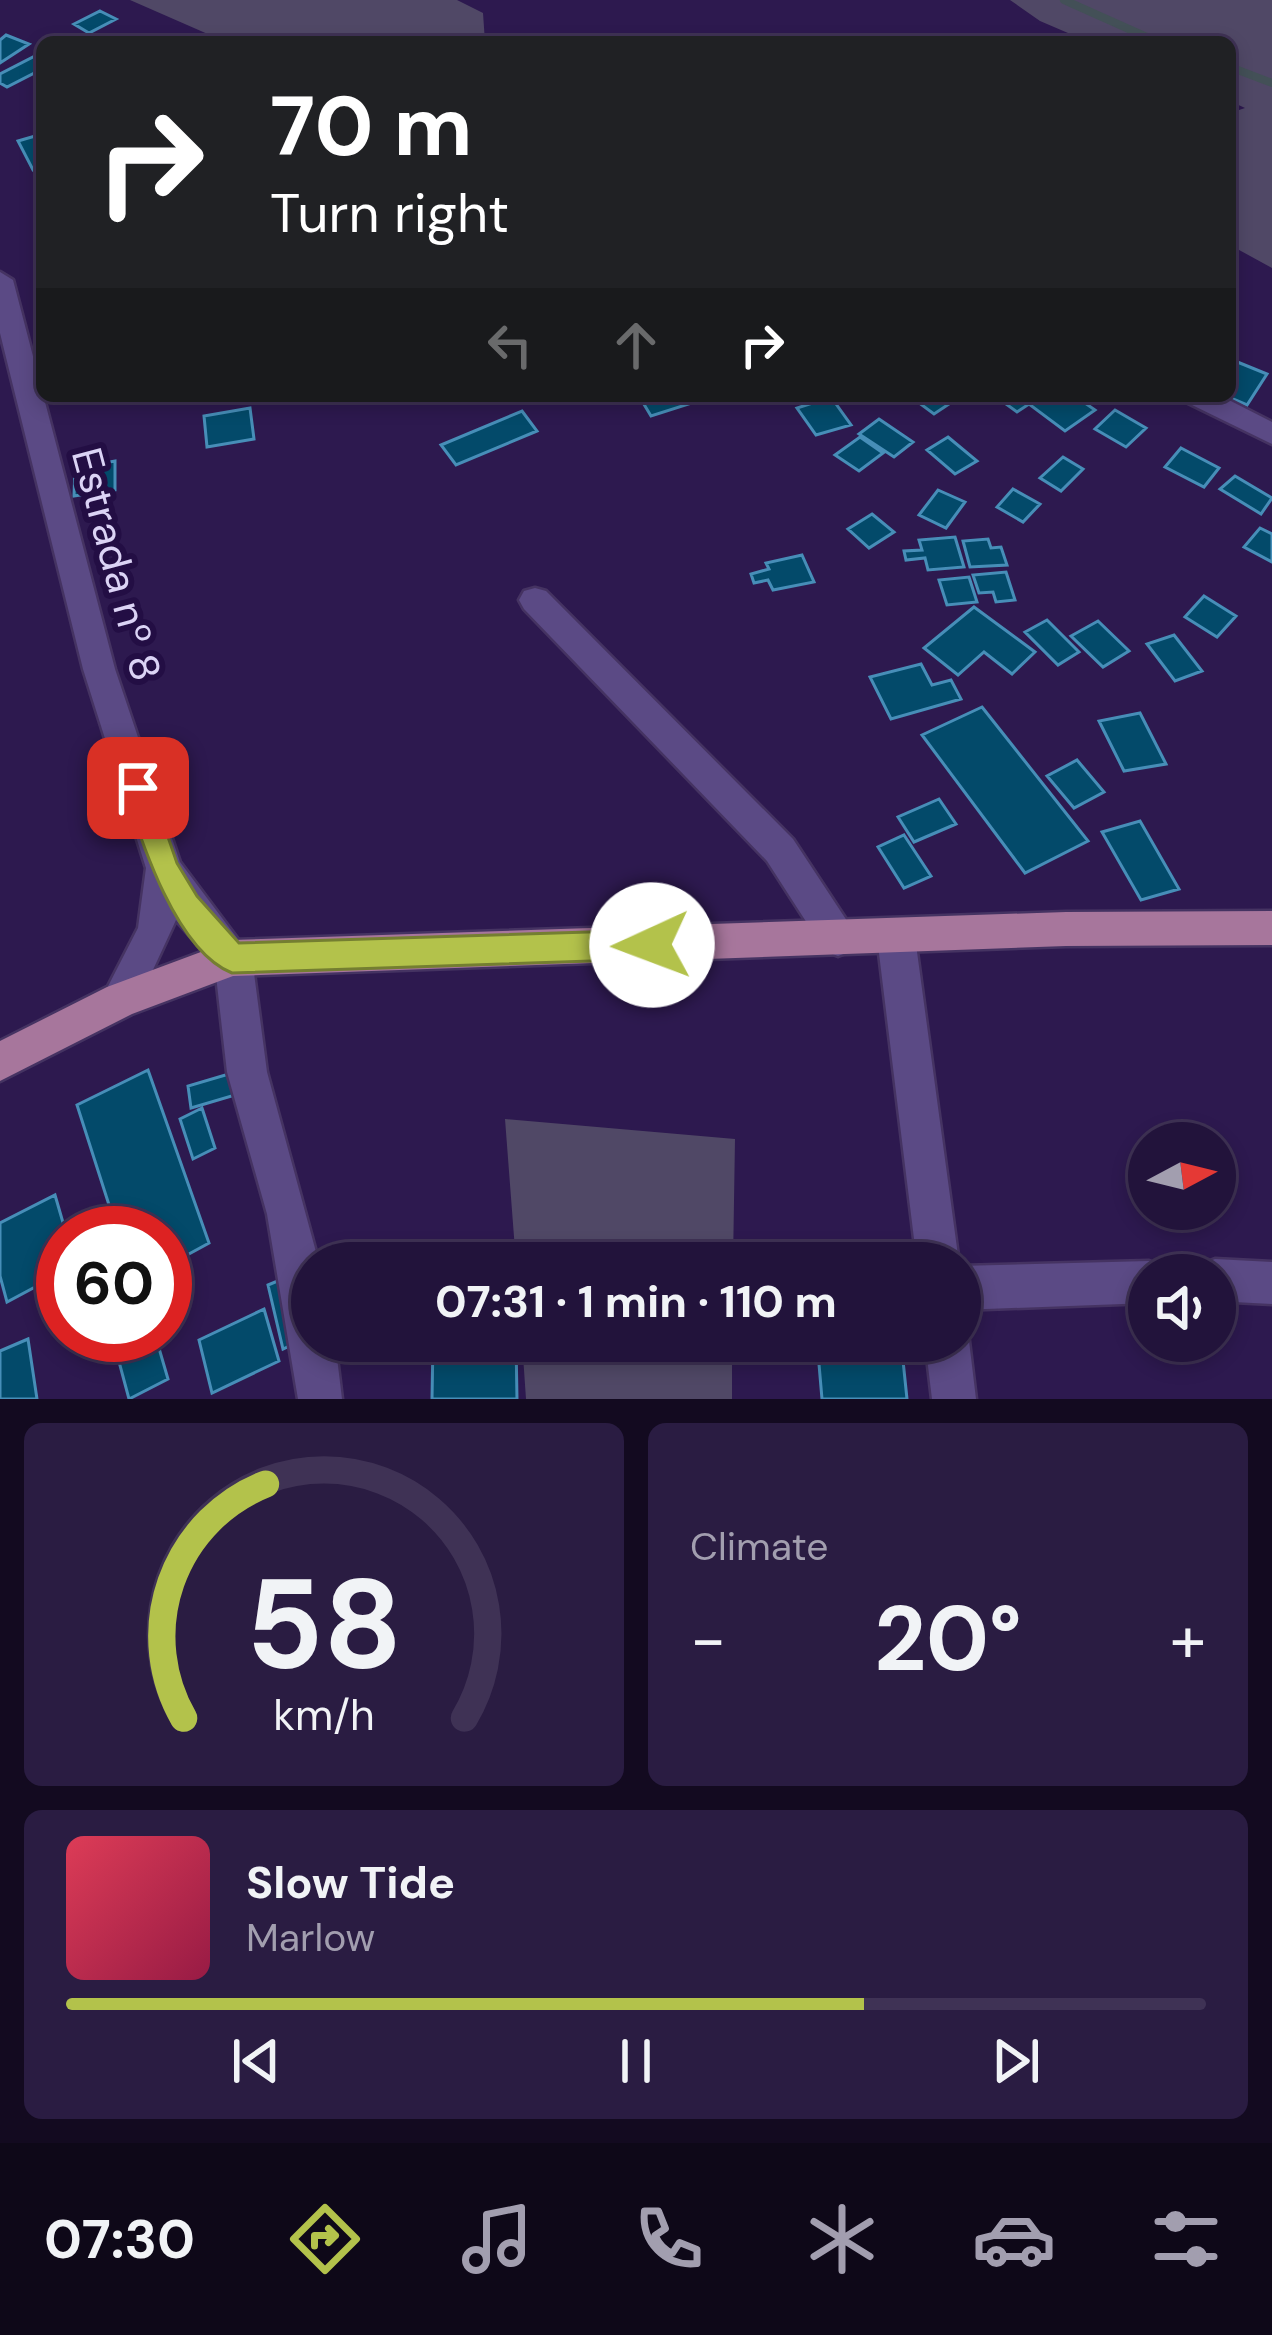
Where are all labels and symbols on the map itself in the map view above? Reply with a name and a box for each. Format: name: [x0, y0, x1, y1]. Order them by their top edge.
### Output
street label: Estrada nº 8: [59, 442, 174, 687]
pin: [87, 737, 189, 839]
position arrow: [589, 882, 715, 1008]
north arrow: [1128, 1122, 1236, 1230]
speed limit sign: 60: [36, 1206, 192, 1362]

